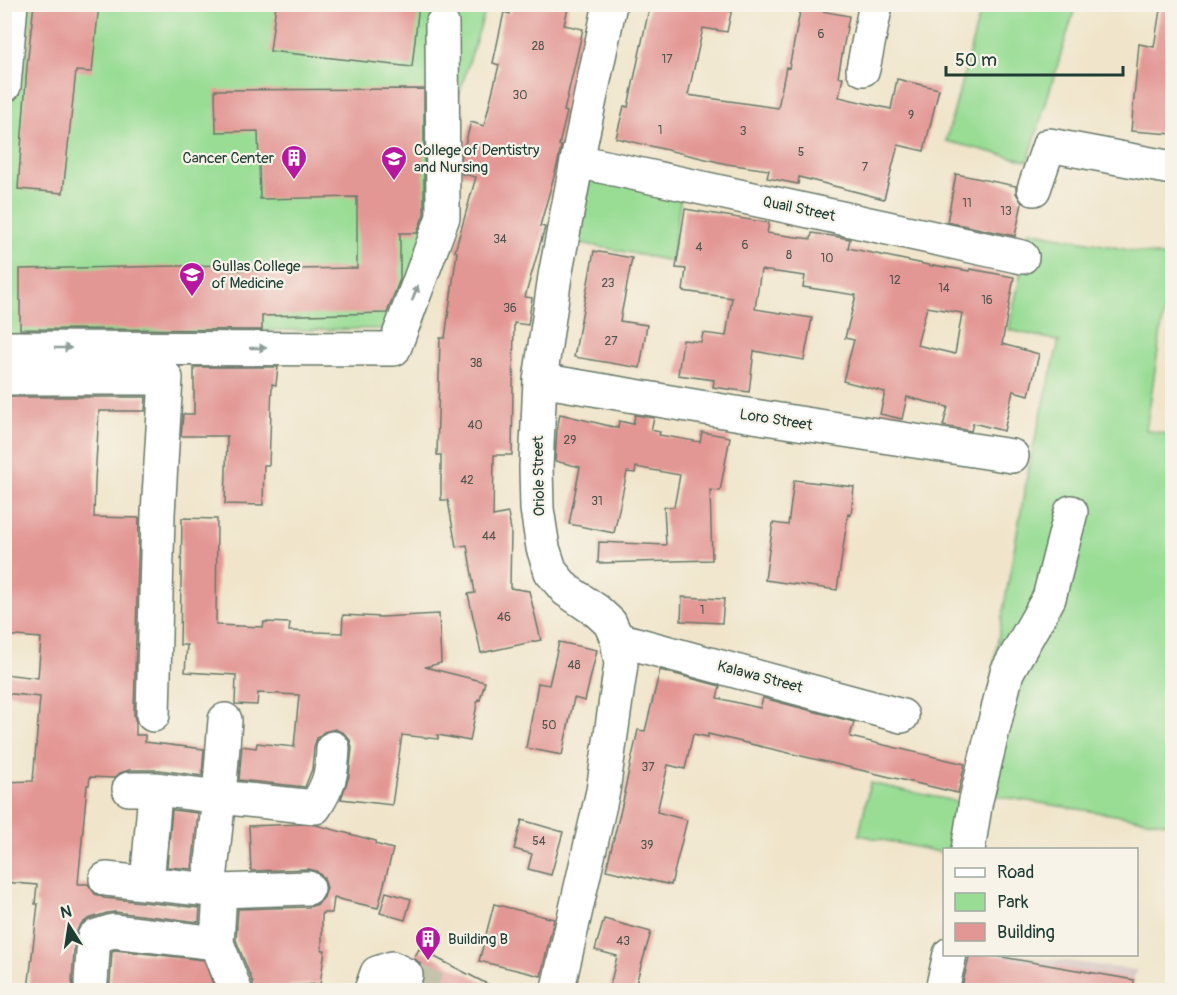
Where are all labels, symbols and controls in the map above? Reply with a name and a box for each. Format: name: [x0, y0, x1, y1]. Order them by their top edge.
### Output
house number: 6: [818, 27, 825, 42]
house number: 28: [532, 39, 544, 54]
scale bar: [946, 39, 1123, 77]
text: 50 m: [955, 49, 997, 72]
house number: 17: [661, 52, 673, 67]
house number: 30: [513, 88, 527, 103]
house number: 9: [908, 108, 914, 123]
house number: 1: [658, 123, 662, 138]
house number: 3: [740, 124, 747, 139]
place label: College of Dentistry and Nursing: [414, 141, 540, 177]
building icon: Cancer Center: [279, 143, 309, 181]
school or university icon: College of Dentistry and Nursing: [379, 144, 409, 182]
house number: 5: [798, 145, 804, 160]
place label: Cancer Center: [183, 149, 275, 168]
house number: 7: [862, 160, 869, 175]
street label: Quail Street: [761, 192, 838, 226]
house number: 11: [962, 196, 972, 211]
house number: 13: [1000, 204, 1012, 219]
house number: 34: [493, 232, 507, 247]
house number: 6: [742, 238, 749, 253]
house number: 4: [696, 240, 703, 255]
house number: 8: [786, 248, 792, 263]
house number: 10: [821, 251, 833, 266]
place label: Gullas College of Medicine: [212, 257, 301, 293]
school or university icon: Gullas College of Medicine: [177, 260, 207, 298]
house number: 12: [889, 273, 901, 288]
house number: 23: [601, 276, 615, 291]
house number: 14: [938, 281, 950, 296]
one-way arrow: [410, 284, 420, 302]
house number: 16: [981, 293, 993, 308]
house number: 36: [503, 301, 517, 316]
house number: 27: [604, 334, 618, 349]
one-way arrow: [53, 343, 72, 353]
one-way arrow: [248, 343, 267, 353]
house number: 38: [470, 356, 482, 371]
street label: Loro Street: [738, 405, 815, 435]
house number: 40: [467, 418, 483, 433]
house number: 29: [564, 433, 576, 448]
street label: Oriole Street: [529, 435, 549, 516]
house number: 42: [460, 473, 474, 488]
house number: 31: [591, 494, 603, 509]
house number: 44: [482, 529, 496, 544]
house number: 1: [700, 603, 704, 618]
house number: 46: [497, 610, 511, 625]
street label: Kalawa Street: [715, 656, 806, 698]
house number: 48: [567, 658, 581, 673]
house number: 50: [542, 718, 556, 733]
house number: 37: [641, 760, 655, 775]
house number: 54: [532, 834, 546, 849]
house number: 39: [641, 838, 653, 853]
legend: [943, 848, 1138, 956]
text: Road: [997, 861, 1034, 884]
text: Park: [997, 891, 1029, 914]
north arrow: [39, 896, 99, 956]
text: N: [59, 901, 74, 923]
text: Building: [997, 921, 1055, 944]
building icon: Building B: [413, 924, 443, 962]
place label: Building B: [448, 930, 508, 949]
house number: 43: [616, 934, 630, 949]

